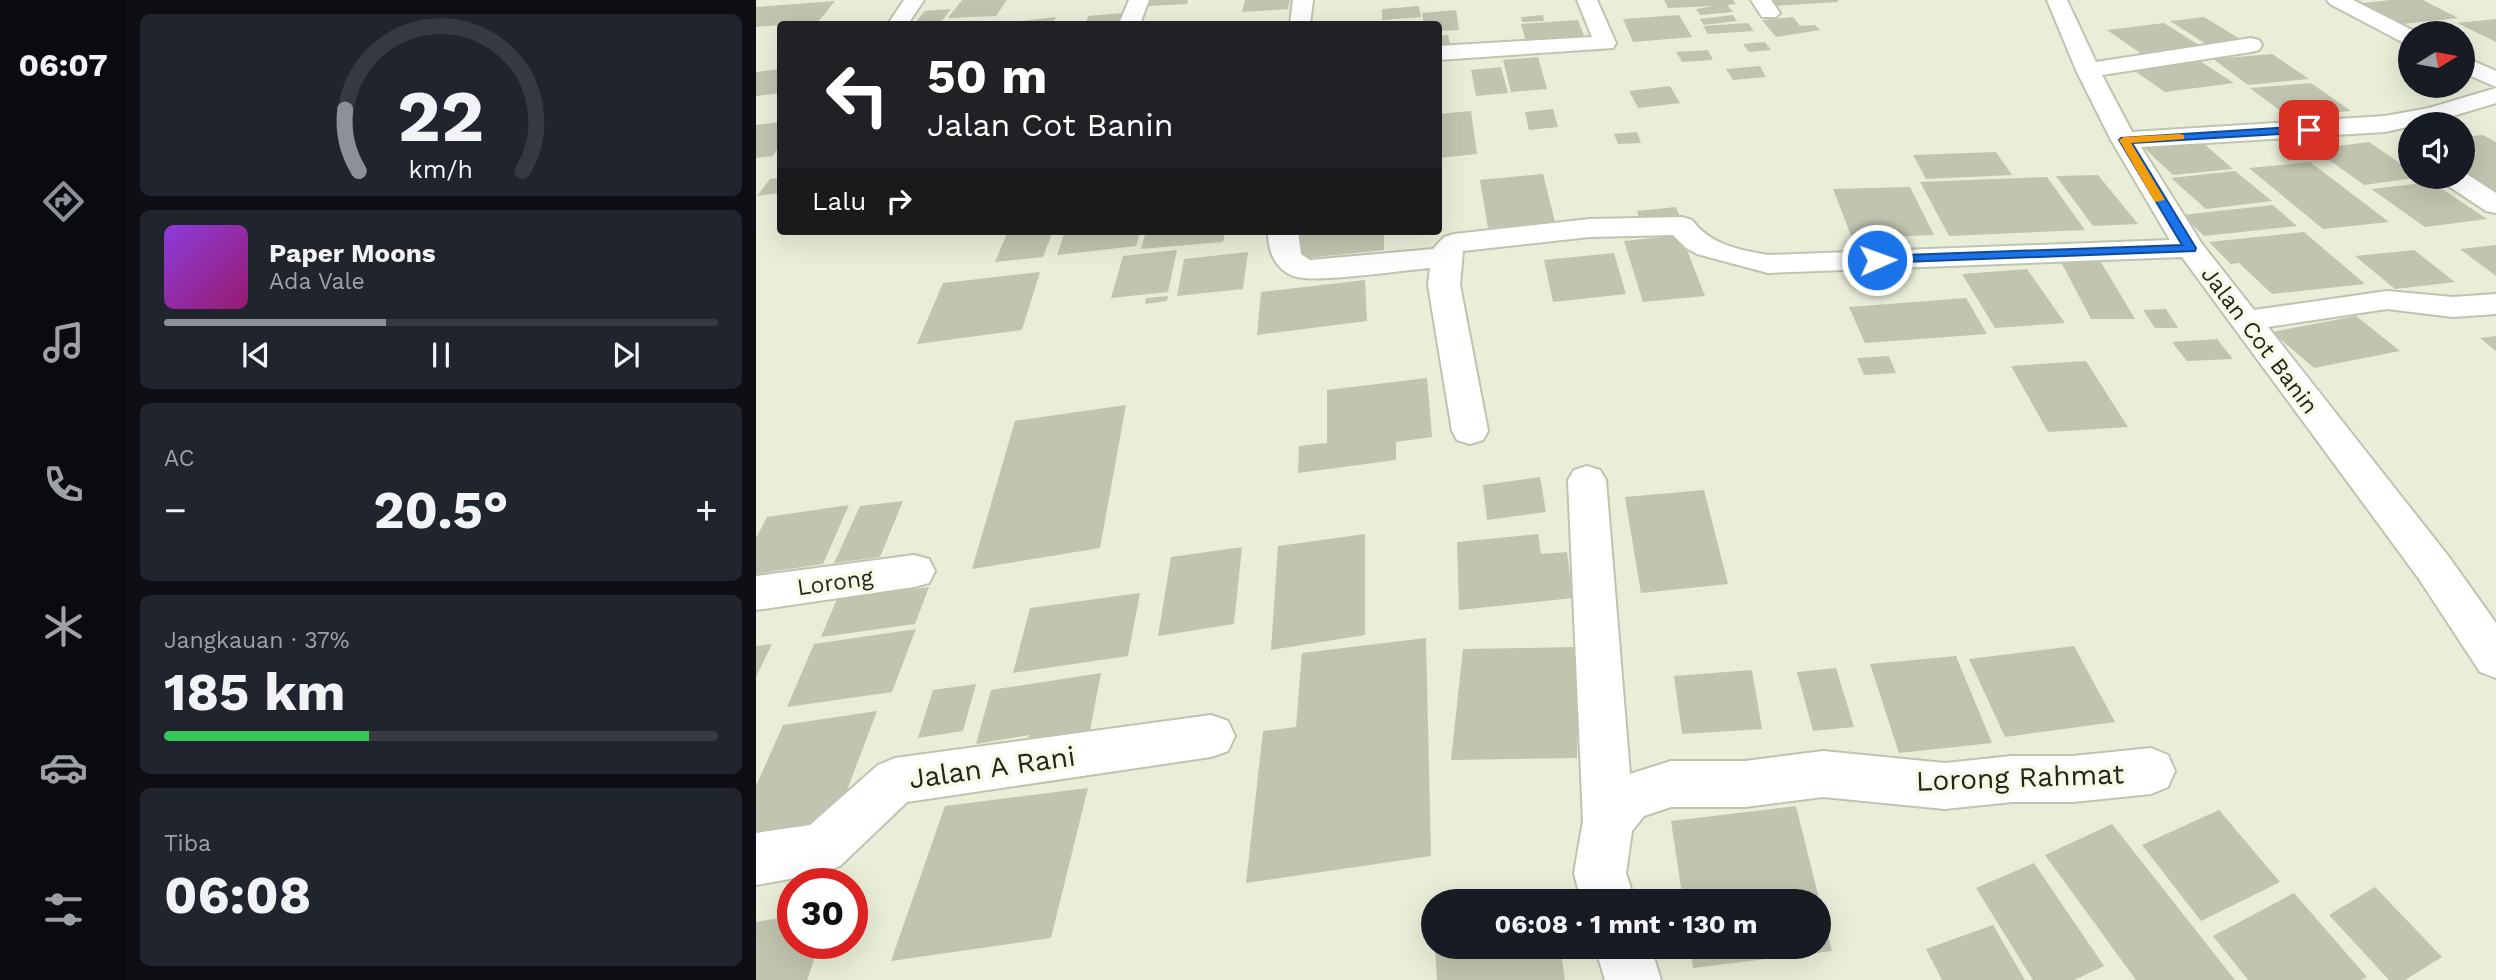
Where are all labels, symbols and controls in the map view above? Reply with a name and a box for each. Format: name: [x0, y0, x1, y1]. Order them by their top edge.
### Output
north arrow: [2398, 21, 2474, 98]
map controls: [2398, 21, 2475, 189]
text: 06:07: [18, 46, 108, 84]
text: 50 m: [927, 47, 1047, 105]
icon: left: [812, 49, 903, 140]
text: 22: [398, 73, 484, 159]
pin: [2279, 100, 2339, 160]
text: Jalan Cot Banin: [927, 106, 1174, 144]
icon: arrive: [2290, 111, 2328, 149]
button: sound: [2398, 112, 2475, 189]
text: km/h: [409, 155, 473, 184]
icon: directions: [39, 177, 88, 226]
icon: right: [880, 182, 918, 220]
text: Lalu: [812, 186, 866, 216]
position arrow: [1840, 223, 1914, 297]
text: Paper Moons: [269, 238, 436, 268]
street label: Jalan Cot Banin: [2195, 261, 2324, 419]
text: Ada Vale: [269, 268, 365, 295]
icon: music: [39, 318, 88, 367]
icon: previous: [237, 336, 275, 374]
icon: pause: [422, 336, 460, 374]
icon: next: [607, 336, 645, 374]
text: AC: [164, 445, 194, 472]
icon: phone: [39, 460, 88, 509]
text: 20.5°: [373, 480, 509, 541]
text: −: [164, 488, 187, 532]
text: +: [695, 488, 718, 532]
street label: Lorong: [795, 564, 876, 601]
icon: climate: [39, 602, 88, 651]
text: Jangkauan · 37%: [164, 627, 349, 654]
text: 185 km: [164, 662, 345, 723]
street label: Jalan A Rani: [907, 739, 1077, 795]
icon: car: [39, 743, 88, 792]
street label: Lorong Rahmat: [1915, 757, 2125, 798]
text: Tiba: [164, 830, 211, 857]
text: 06:08: [164, 865, 311, 926]
speed limit sign: 30: [777, 868, 868, 959]
icon: filters: [39, 885, 88, 934]
text: 06:08 · 1 mnt · 130 m: [1494, 909, 1758, 939]

